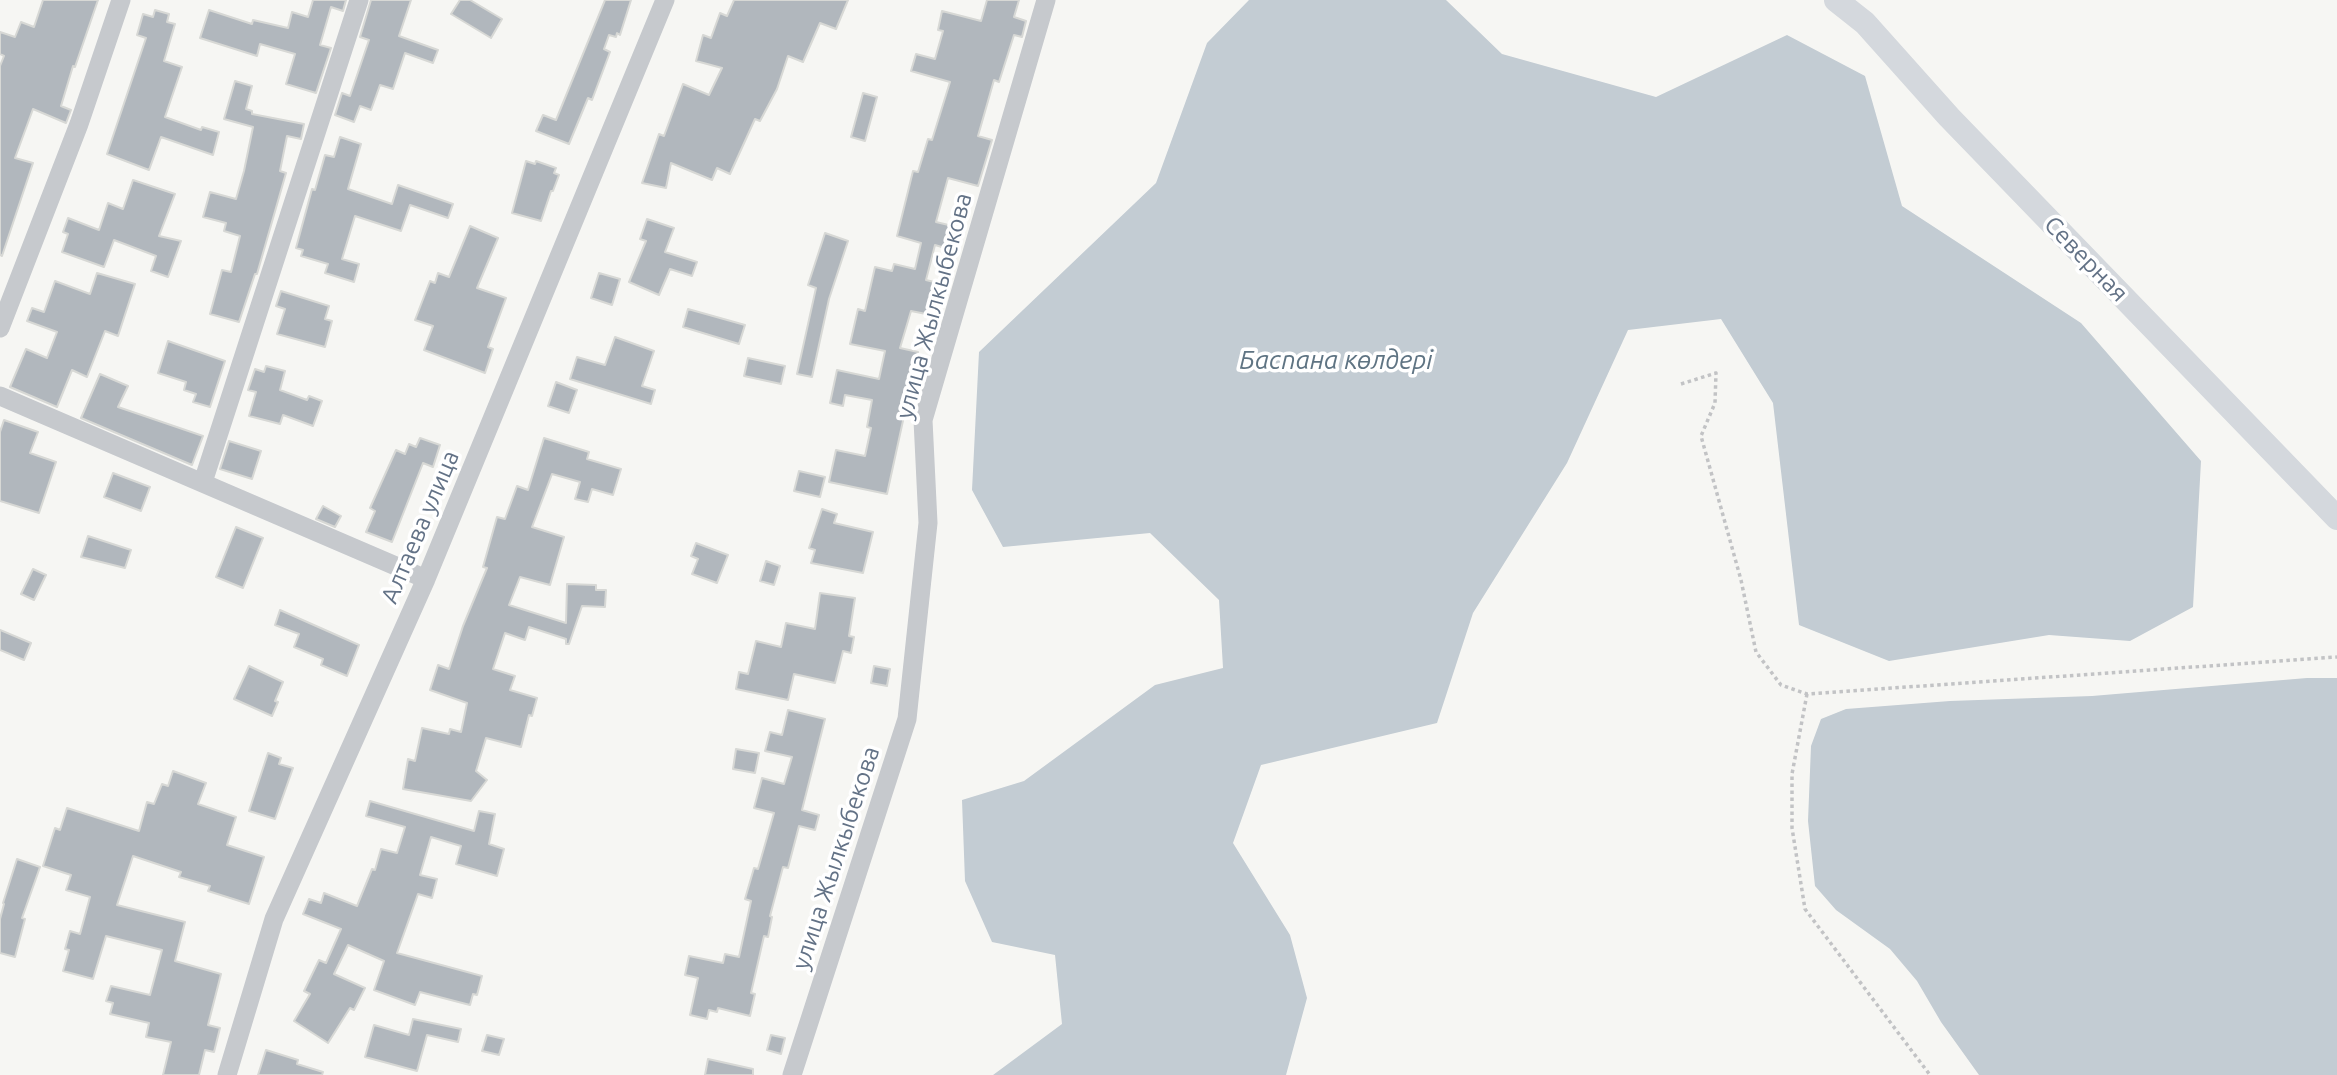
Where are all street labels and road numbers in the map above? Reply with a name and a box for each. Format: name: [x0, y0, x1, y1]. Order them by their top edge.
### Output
street label: улица Жылкыбекова: [890, 190, 978, 422]
street label: Северная: [2038, 210, 2134, 308]
street label: Алтаева улица: [375, 446, 465, 608]
street label: улица Жылкыбекова: [786, 743, 886, 973]

